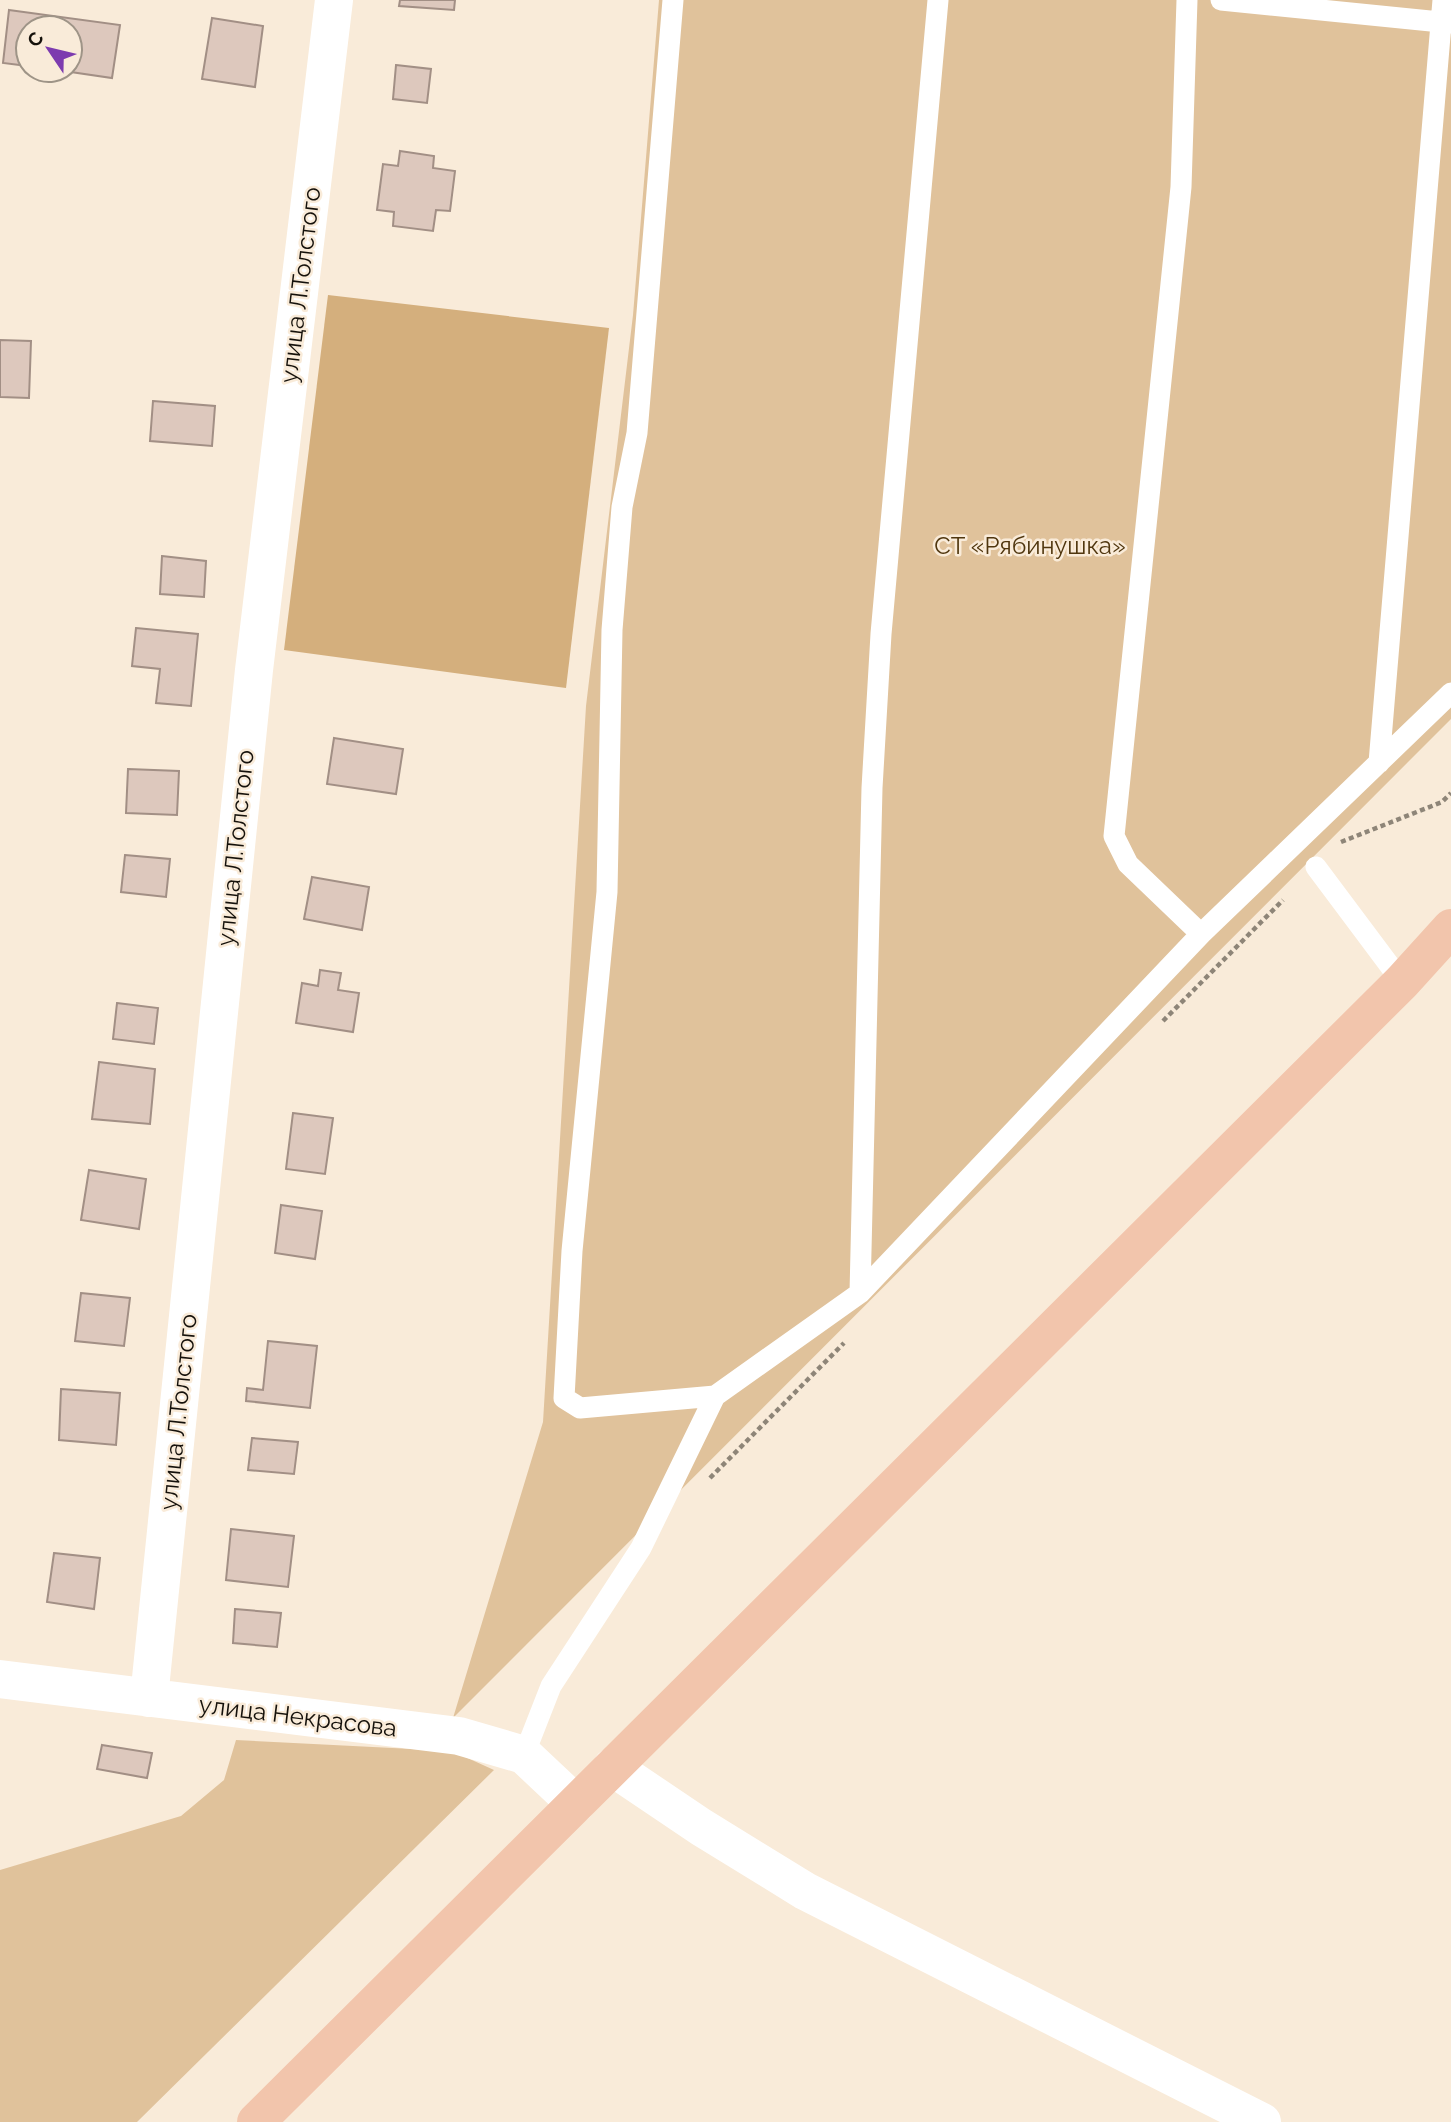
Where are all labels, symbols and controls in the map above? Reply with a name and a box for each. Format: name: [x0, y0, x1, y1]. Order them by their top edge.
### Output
north arrow: [14, 14, 84, 84]
text: С: [22, 28, 48, 51]
street label: улица Л.Толстого: [274, 185, 326, 385]
park label: СТ «Рябинушка»: [934, 531, 1126, 560]
street label: улица Л.Толстого: [210, 748, 260, 948]
street label: улица Л.Толстого: [153, 1312, 203, 1512]
street label: улица Некрасова: [197, 1689, 399, 1743]

